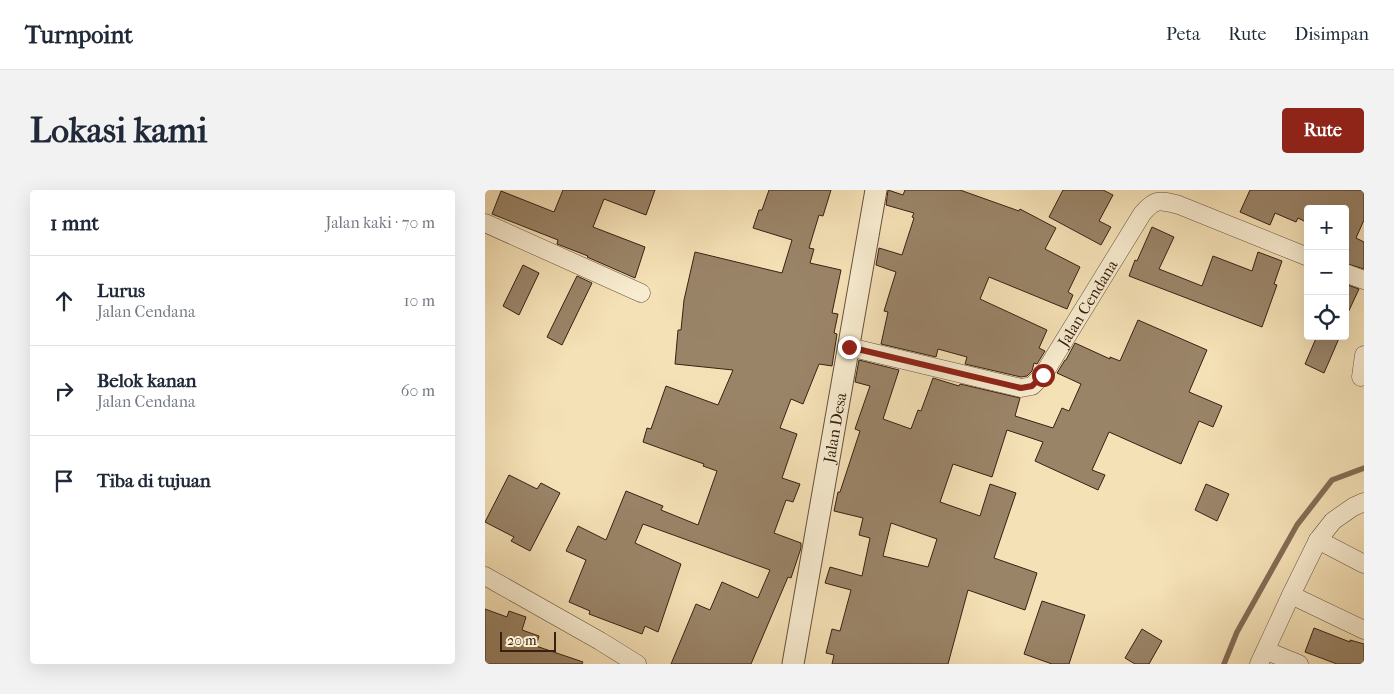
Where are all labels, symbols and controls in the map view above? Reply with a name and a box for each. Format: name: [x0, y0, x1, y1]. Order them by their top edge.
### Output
text: Turnpoint: [25, 21, 133, 49]
text: Peta: [1166, 24, 1200, 45]
text: Rute: [1228, 24, 1266, 45]
text: Disimpan: [1294, 24, 1369, 45]
button: Rute: [1282, 108, 1364, 153]
text: Lokasi kami: [30, 110, 207, 151]
map controls: [1304, 205, 1349, 340]
button: +: [1304, 205, 1349, 250]
text: 1 mnt: [50, 211, 99, 235]
text: Jalan kaki · 70 m: [326, 213, 435, 232]
button: −: [1304, 250, 1349, 295]
street label: Jalan Cendana: [1052, 256, 1121, 352]
text: Lurus: [97, 280, 145, 302]
icon: ahead: [50, 287, 78, 315]
text: 10 m: [404, 291, 435, 310]
button: locate: [1304, 295, 1349, 340]
text: Jalan Cendana: [97, 302, 195, 321]
route end: [838, 336, 861, 359]
route start: [1032, 364, 1055, 387]
text: Belok kanan: [97, 370, 197, 392]
icon: right: [50, 377, 78, 405]
text: 60 m: [401, 381, 435, 400]
street label: Jalan Desa: [819, 390, 850, 466]
text: Jalan Cendana: [97, 392, 195, 411]
icon: arrive: [50, 467, 78, 495]
text: Tiba di tujuan: [97, 470, 211, 492]
scale bar: [500, 629, 556, 652]
text: 20 m: [507, 632, 537, 649]

